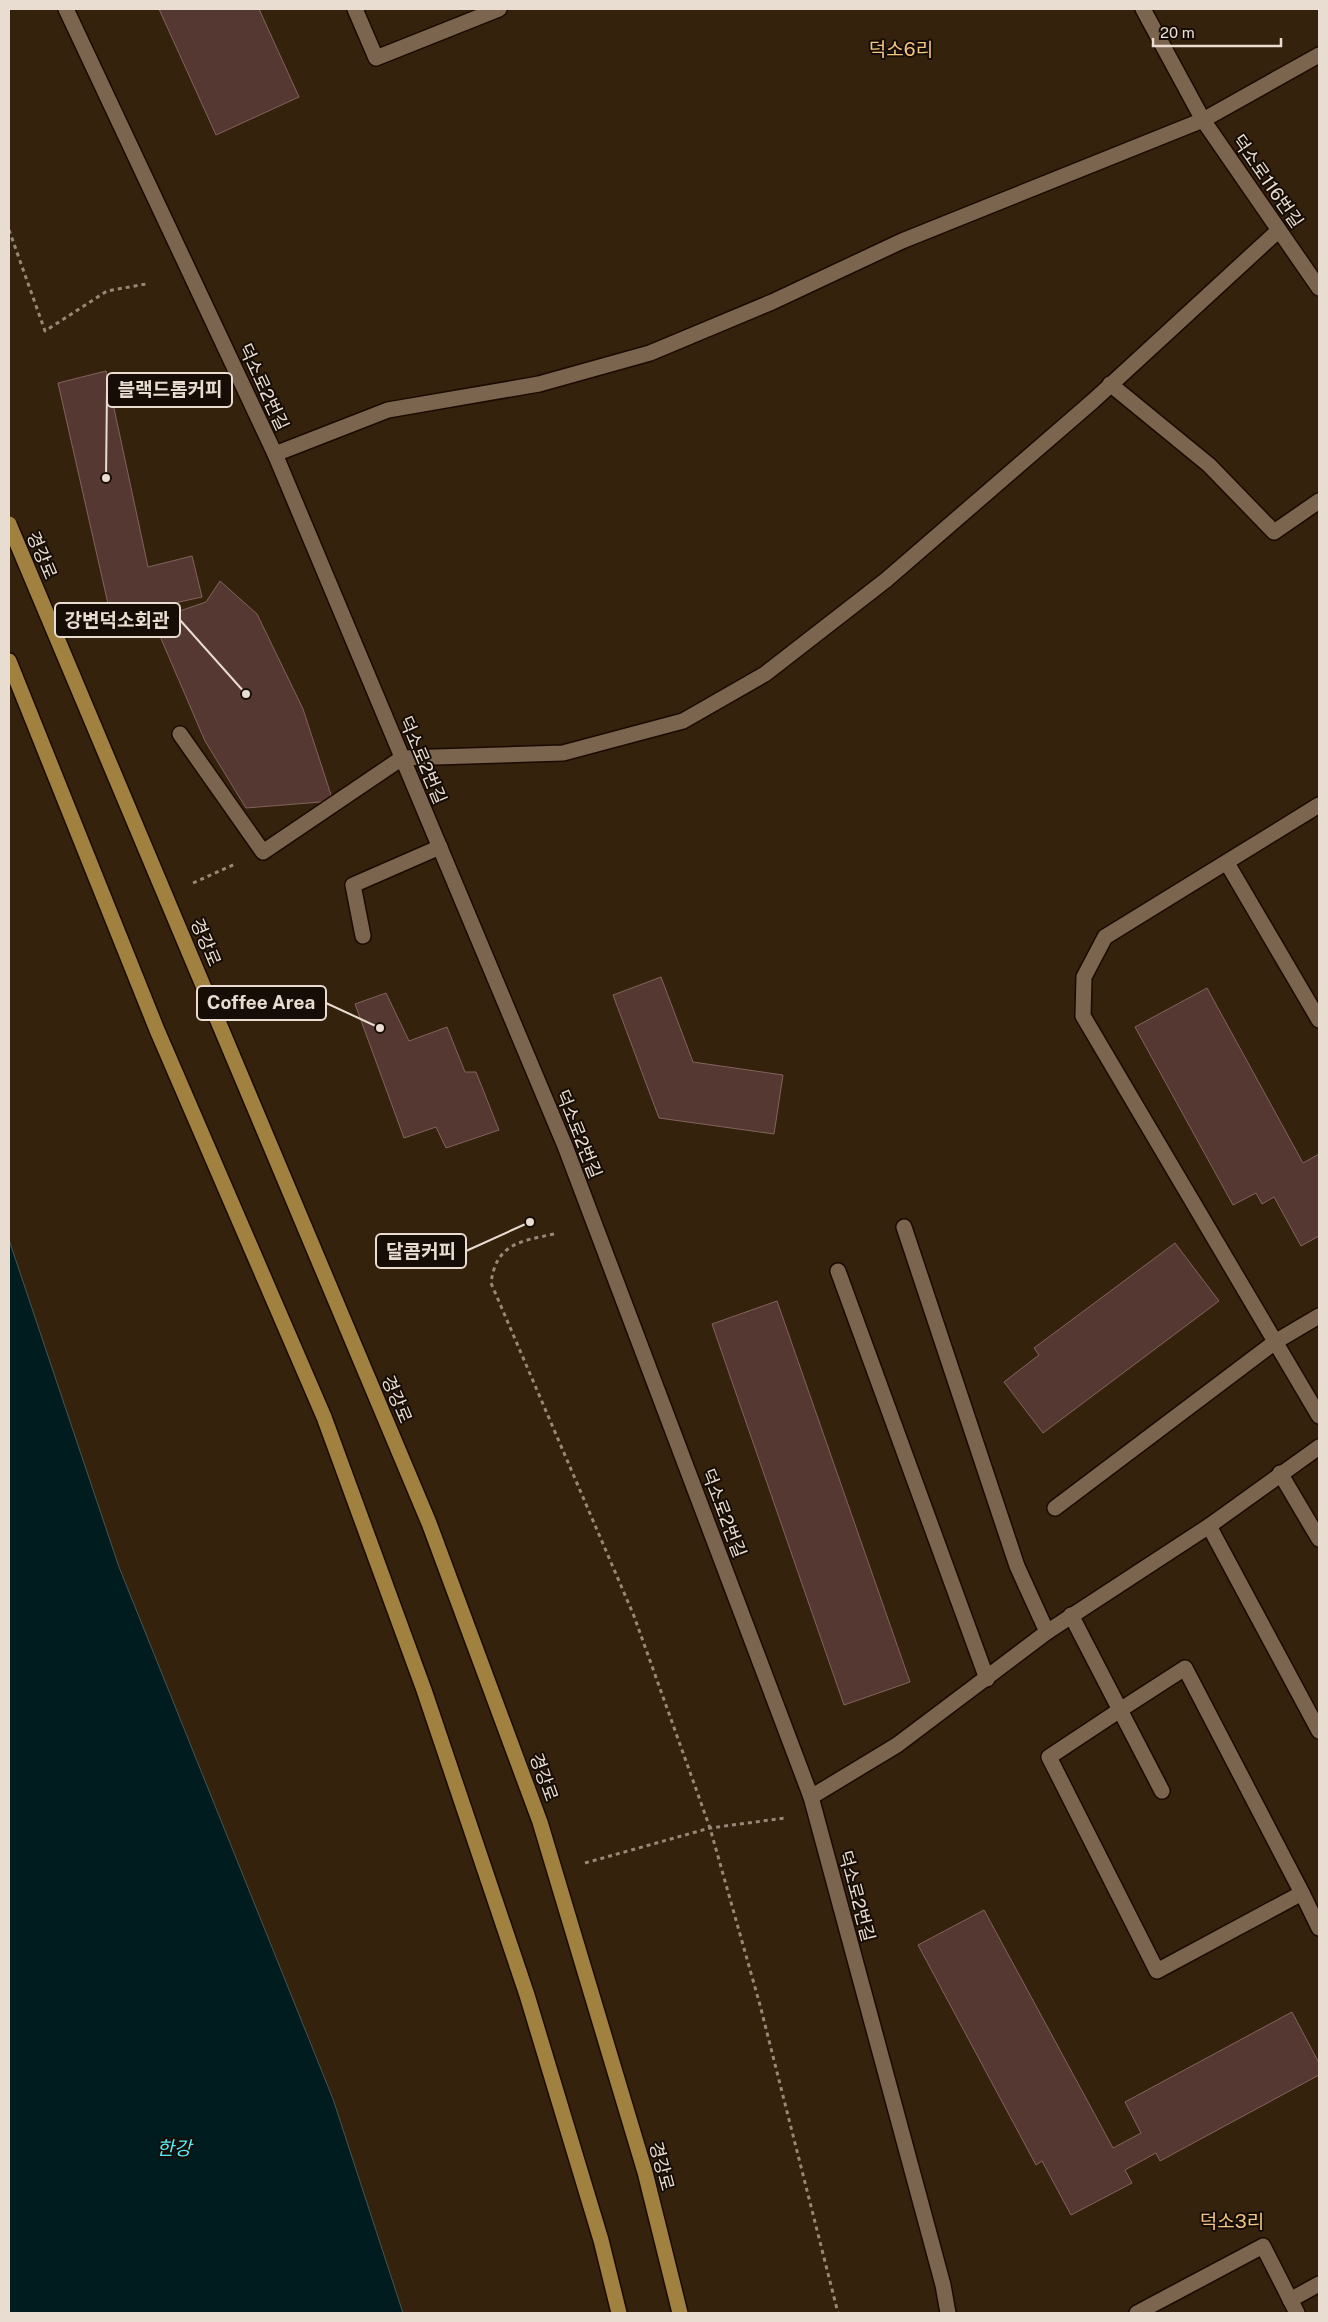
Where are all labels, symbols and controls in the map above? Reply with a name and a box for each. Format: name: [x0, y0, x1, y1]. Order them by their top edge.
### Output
scale bar: [1153, 15, 1280, 47]
text: 20 m: [1160, 24, 1195, 41]
district label: 덕소6리: [869, 38, 933, 60]
street label: 덕소로116번길: [1228, 130, 1308, 232]
street label: 덕소로2번길: [235, 340, 293, 434]
callout: 블랙드롭커피: [107, 373, 232, 407]
text: 블랙드롭커피: [118, 378, 222, 400]
street label: 경강로: [23, 528, 61, 582]
callout: 강변덕소회관: [55, 603, 180, 637]
text: 강변덕소회관: [65, 609, 170, 631]
street label: 덕소로2번길: [395, 713, 451, 807]
street label: 경강로: [187, 915, 225, 969]
callout: Coffee Area: [197, 986, 326, 1020]
text: Coffee Area: [207, 991, 315, 1013]
street label: 덕소로2번길: [552, 1087, 606, 1181]
callout: 달콤커피: [376, 1234, 466, 1268]
text: 달콤커피: [386, 1240, 456, 1262]
street label: 경강로: [378, 1372, 416, 1426]
street label: 덕소로2번길: [697, 1466, 751, 1560]
street label: 경강로: [526, 1750, 562, 1804]
street label: 덕소로2번길: [835, 1848, 879, 1944]
water label: 한강: [157, 2137, 194, 2159]
street label: 경강로: [645, 2139, 679, 2193]
district label: 덕소3리: [1200, 2210, 1264, 2232]

